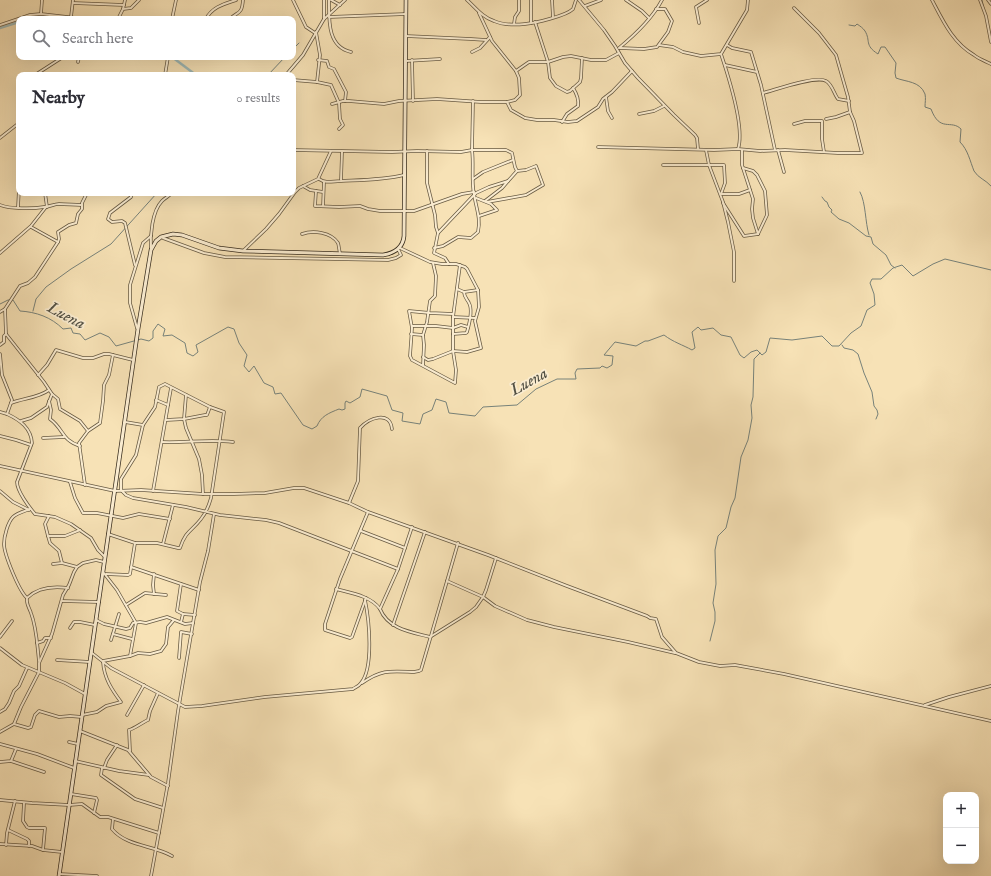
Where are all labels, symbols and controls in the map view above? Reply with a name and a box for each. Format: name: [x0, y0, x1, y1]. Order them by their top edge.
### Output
search box: [16, 16, 296, 60]
icon: search: [30, 27, 52, 49]
text: Search here: [62, 29, 133, 48]
text: Nearby: [32, 88, 85, 109]
text: 0 results: [236, 90, 280, 107]
water label: Luena: [43, 297, 89, 335]
water label: Luena: [506, 363, 552, 401]
map controls: [943, 792, 979, 864]
button: +: [943, 792, 979, 828]
button: −: [943, 828, 979, 864]

